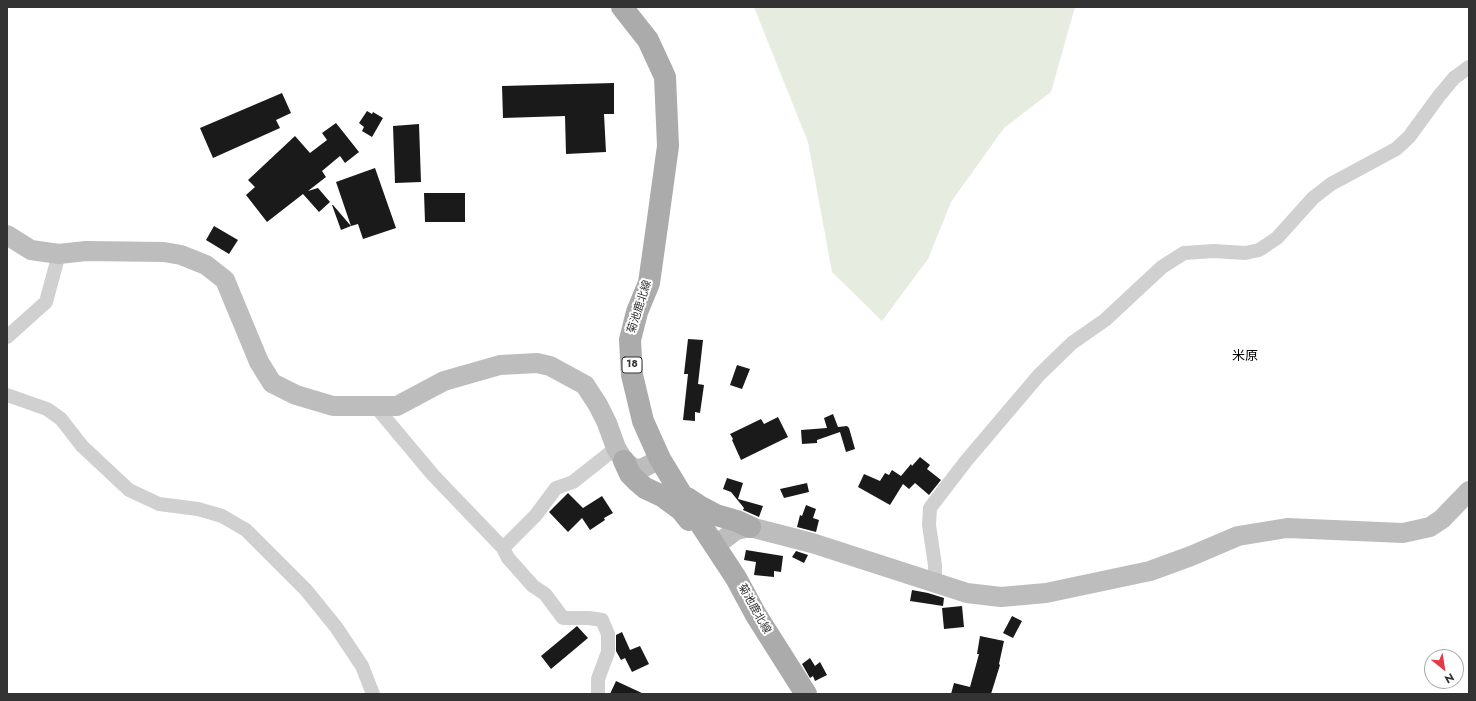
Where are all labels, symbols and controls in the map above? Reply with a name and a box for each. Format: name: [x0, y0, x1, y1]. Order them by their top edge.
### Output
street label: 菊池鹿北線: [625, 279, 655, 335]
district label: 米原: [1232, 349, 1258, 365]
road number: 18: [622, 357, 642, 373]
street label: 菊池鹿北線: [735, 582, 773, 636]
north arrow: [1424, 649, 1464, 689]
text: N: [1442, 669, 1457, 688]

